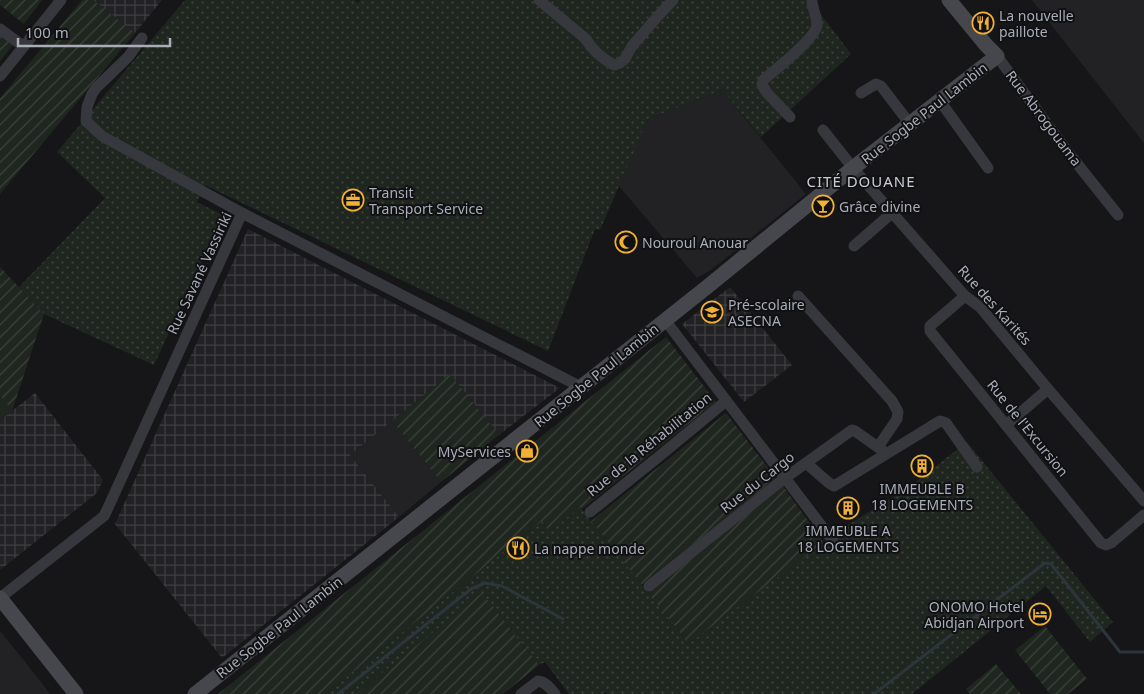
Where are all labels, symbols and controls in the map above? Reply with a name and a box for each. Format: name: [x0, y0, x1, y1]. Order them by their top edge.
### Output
place label: La nouvelle paillote: [999, 6, 1074, 41]
restaurant icon: La nouvelle paillote: [971, 11, 995, 35]
scale bar: [18, 15, 170, 47]
text: 100 m: [25, 22, 69, 42]
street label: Rue Sogbe Paul Lambin: [857, 58, 991, 168]
street label: Rue Abrogouama: [1002, 66, 1086, 170]
district label: CITÉ DOUANE: [807, 171, 915, 191]
place label: Transit Transport Service: [369, 183, 483, 218]
office icon: Transit Transport Service: [341, 188, 365, 212]
bar icon: Grâce divine: [811, 194, 835, 218]
place label: Grâce divine: [839, 197, 920, 216]
street label: Rue Savané Vassiriki: [162, 209, 236, 337]
mosque icon: Nouroul Anouar: [614, 230, 638, 254]
place label: Nouroul Anouar: [642, 233, 748, 252]
street label: Rue des Karités: [954, 261, 1036, 349]
place label: Pré-scolaire ASECNA: [728, 295, 805, 330]
school or university icon: Pré-scolaire ASECNA: [700, 300, 724, 324]
street label: Rue Sogbe Paul Lambin: [530, 319, 662, 431]
street label: Rue de l'Excursion: [983, 376, 1073, 480]
street label: Rue de la Réhabilitation: [583, 388, 715, 500]
shop icon: MyServices: [515, 439, 539, 463]
place label: MyServices: [438, 442, 511, 461]
street label: Rue du Cargo: [716, 447, 798, 517]
building icon: IMMEUBLE B 18 LOGEMENTS: [910, 454, 934, 478]
place label: IMMEUBLE B 18 LOGEMENTS: [871, 479, 973, 514]
building icon: IMMEUBLE A 18 LOGEMENTS: [836, 496, 860, 520]
place label: IMMEUBLE A 18 LOGEMENTS: [797, 521, 899, 556]
restaurant icon: La nappe monde: [506, 536, 530, 560]
place label: La nappe monde: [534, 539, 645, 558]
street label: Rue Sogbe Paul Lambin: [212, 572, 346, 682]
place label: ONOMO Hotel Abidjan Airport: [924, 597, 1024, 632]
hotel icon: ONOMO Hotel Abidjan Airport: [1028, 602, 1052, 626]

